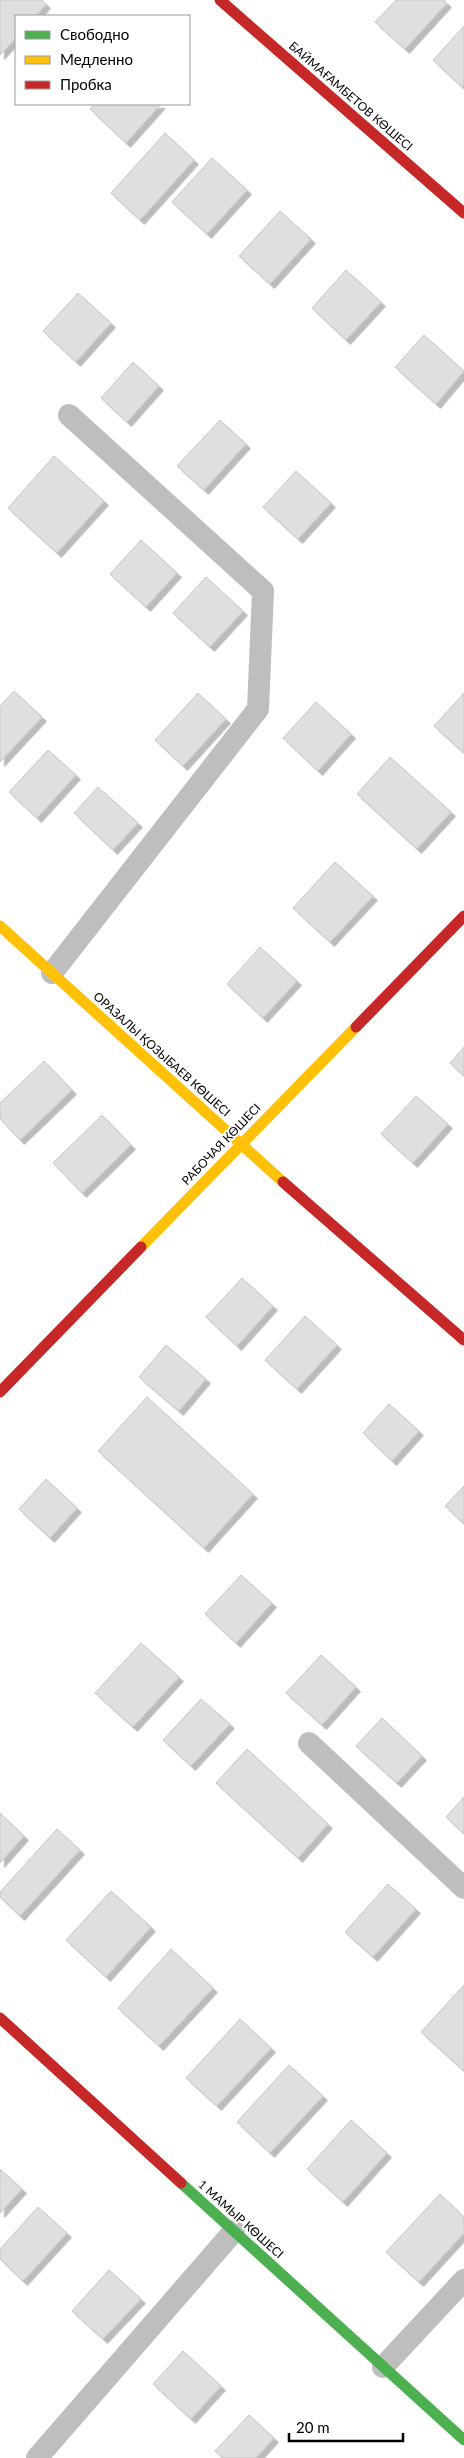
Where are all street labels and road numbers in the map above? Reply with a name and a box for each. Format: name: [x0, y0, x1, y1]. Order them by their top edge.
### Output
street label: БАЙМАҒАМБЕТОВ КӨШЕСІ: [286, 38, 416, 154]
street label: ОРАЗАЛЫ ҚОЗЫБАЕВ КӨШЕСІ: [91, 989, 233, 1119]
street label: РАБОЧАЯ КӨШЕСІ: [178, 1100, 264, 1188]
street label: 1 МАМЫР КӨШЕСІ: [195, 2177, 287, 2261]

